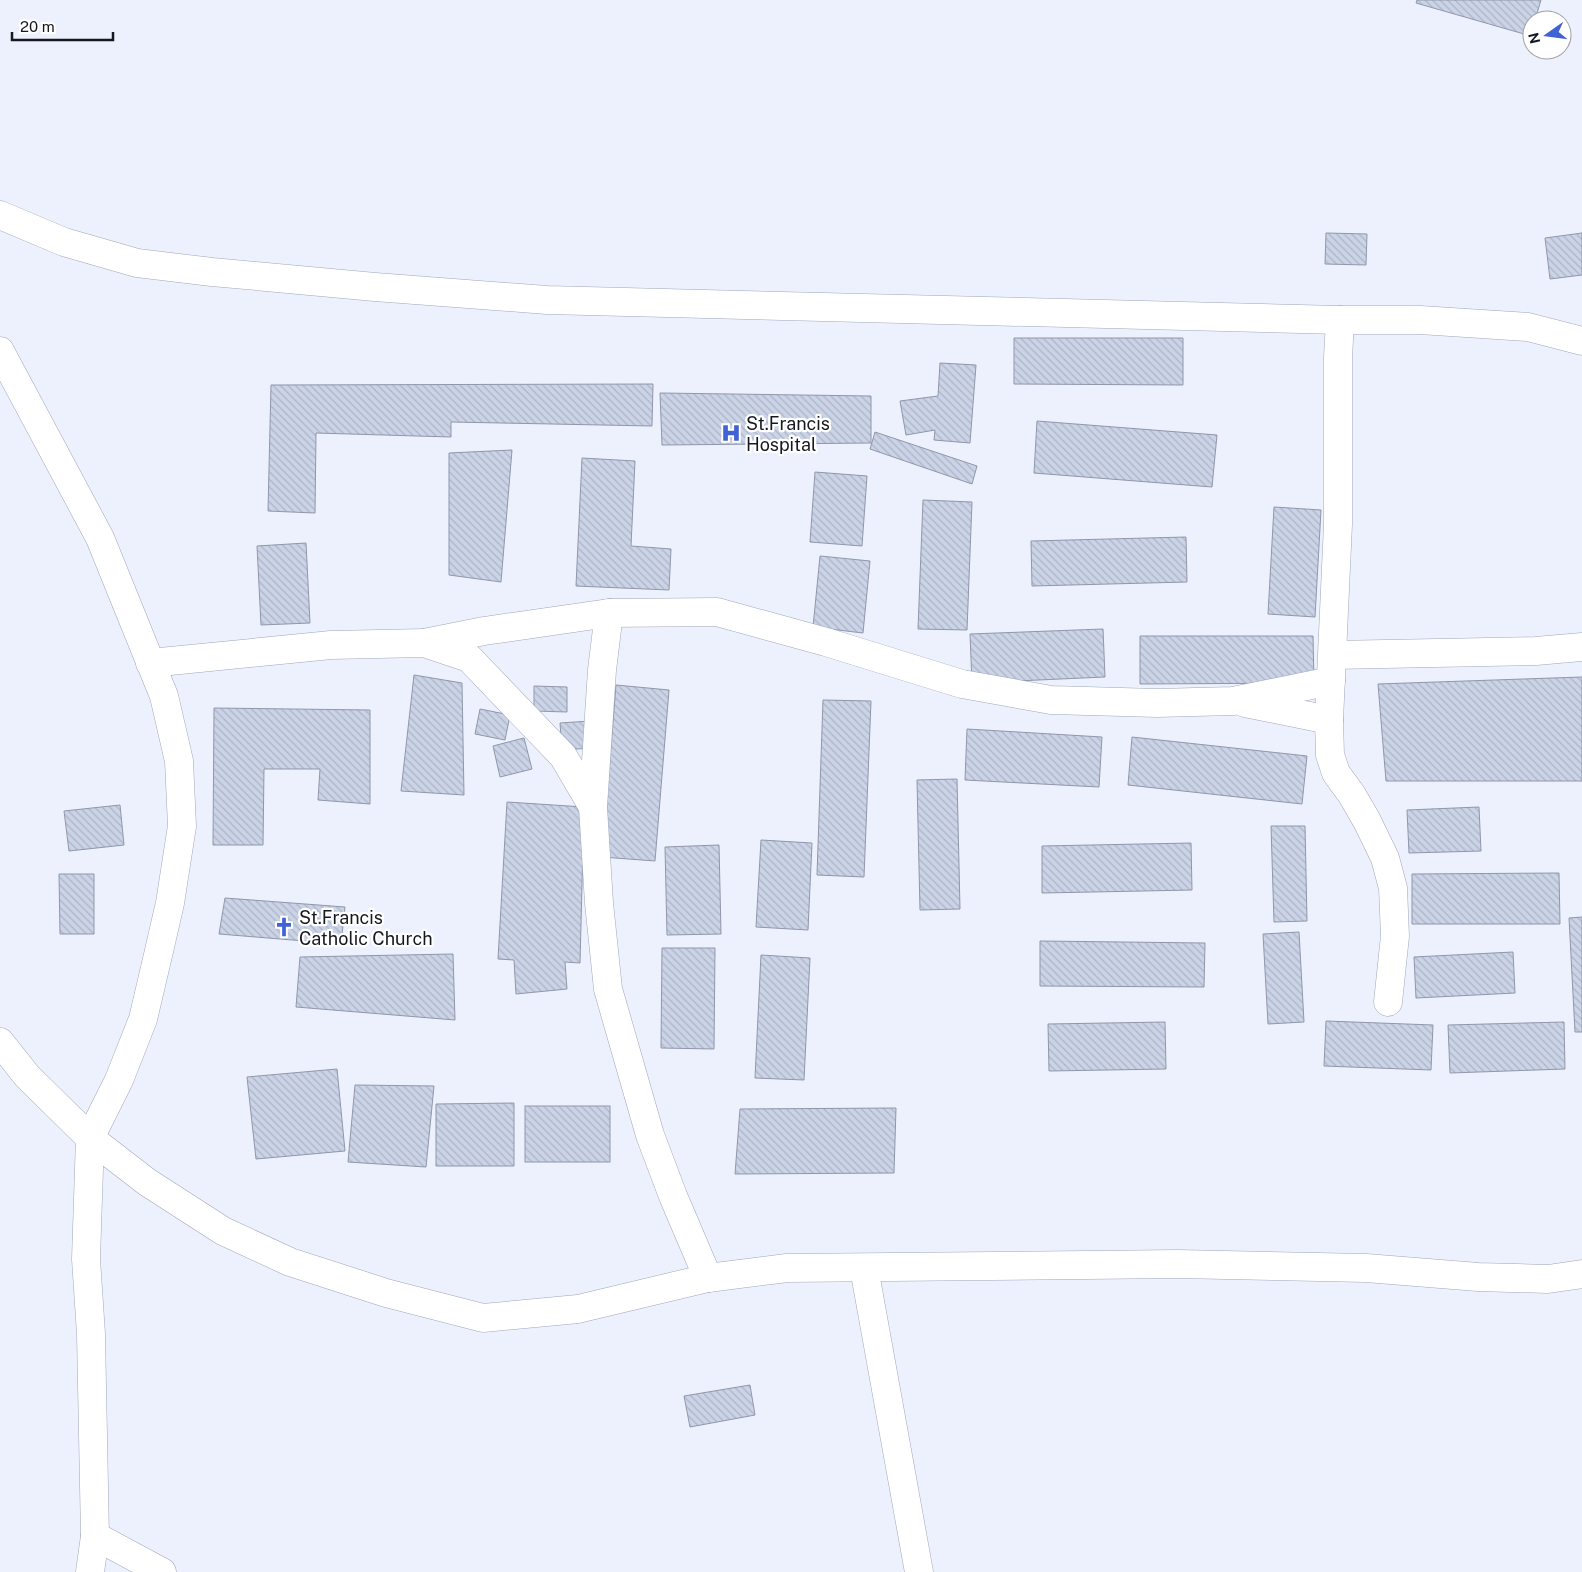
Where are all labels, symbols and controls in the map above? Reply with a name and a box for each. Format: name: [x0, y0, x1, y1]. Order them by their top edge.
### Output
scale bar: [12, 10, 114, 42]
north arrow: [1522, 10, 1572, 60]
text: 20 m: [20, 18, 55, 35]
text: N: [1525, 31, 1543, 45]
place label: St.Francis Hospital: [746, 413, 830, 455]
hospital icon: St.Francis Hospital: [720, 422, 742, 444]
place label: St.Francis Catholic Church: [299, 907, 433, 949]
church icon: St.Francis Catholic Church: [273, 916, 295, 938]

